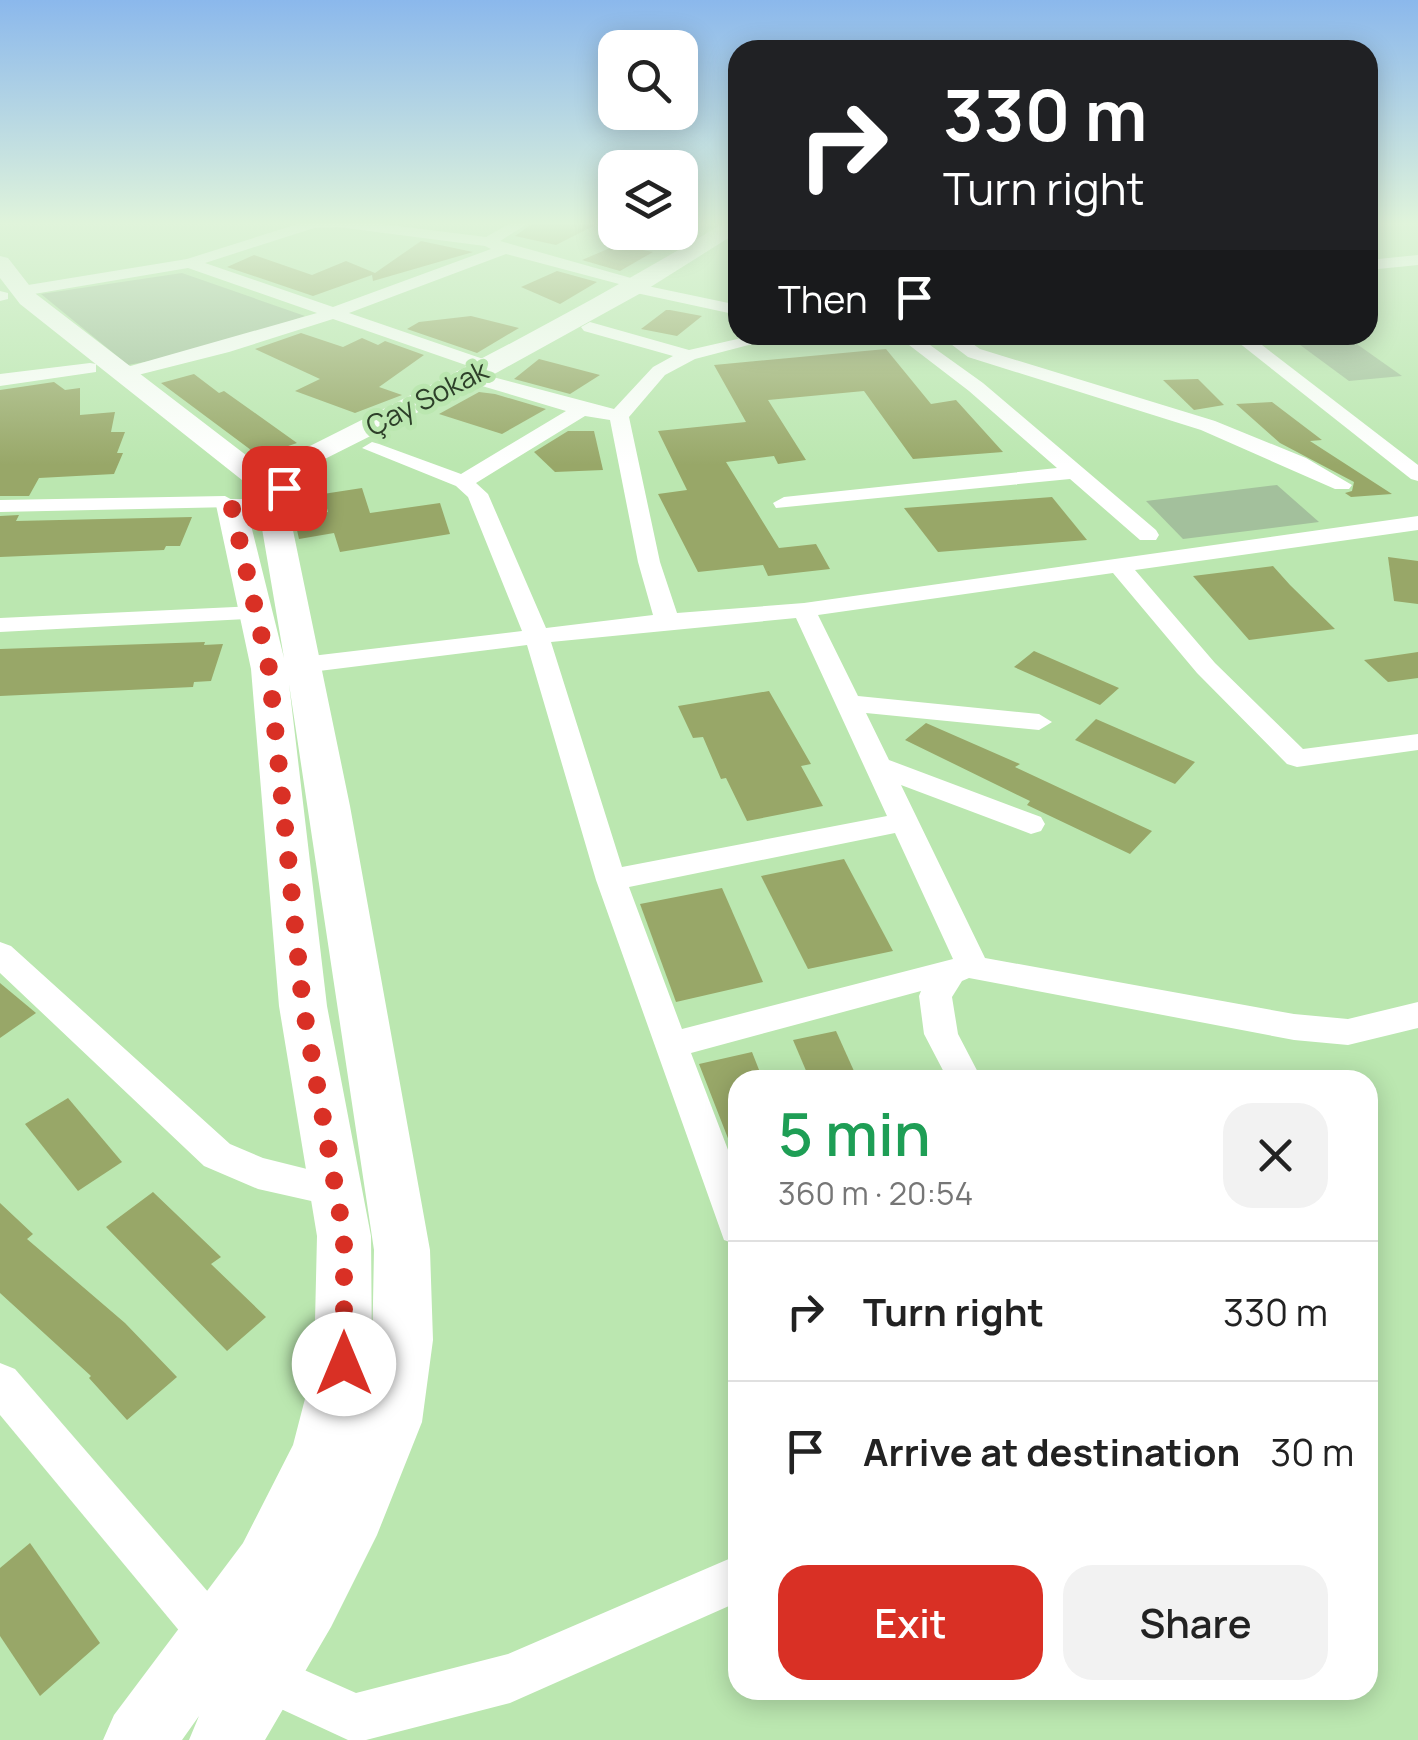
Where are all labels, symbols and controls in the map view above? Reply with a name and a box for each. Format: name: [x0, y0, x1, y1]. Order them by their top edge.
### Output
map controls: [598, 30, 698, 250]
button: search: [598, 30, 698, 130]
text: 330 m: [943, 66, 1147, 162]
icon: right: [778, 80, 908, 210]
button: layers: [598, 150, 698, 250]
text: Turn right: [943, 157, 1144, 219]
icon: arrive: [887, 270, 942, 325]
text: Then: [778, 272, 867, 324]
street label: Çay Sokak: [359, 350, 495, 444]
pin: [242, 446, 327, 531]
icon: arrive: [257, 461, 312, 516]
text: 5 min: [778, 1092, 931, 1174]
button: close: [1223, 1103, 1328, 1208]
text: 360 m · 20:54: [778, 1171, 973, 1215]
icon: right: [778, 1284, 833, 1339]
text: Turn right: [863, 1285, 1044, 1337]
text: 330 m: [1223, 1285, 1328, 1337]
position arrow: [292, 1312, 396, 1416]
icon: arrive: [778, 1424, 833, 1479]
text: Arrive at destination: [863, 1425, 1240, 1477]
text: 30 m: [1270, 1425, 1354, 1477]
button: Exit: [778, 1565, 1043, 1680]
button: Share: [1063, 1565, 1328, 1680]

